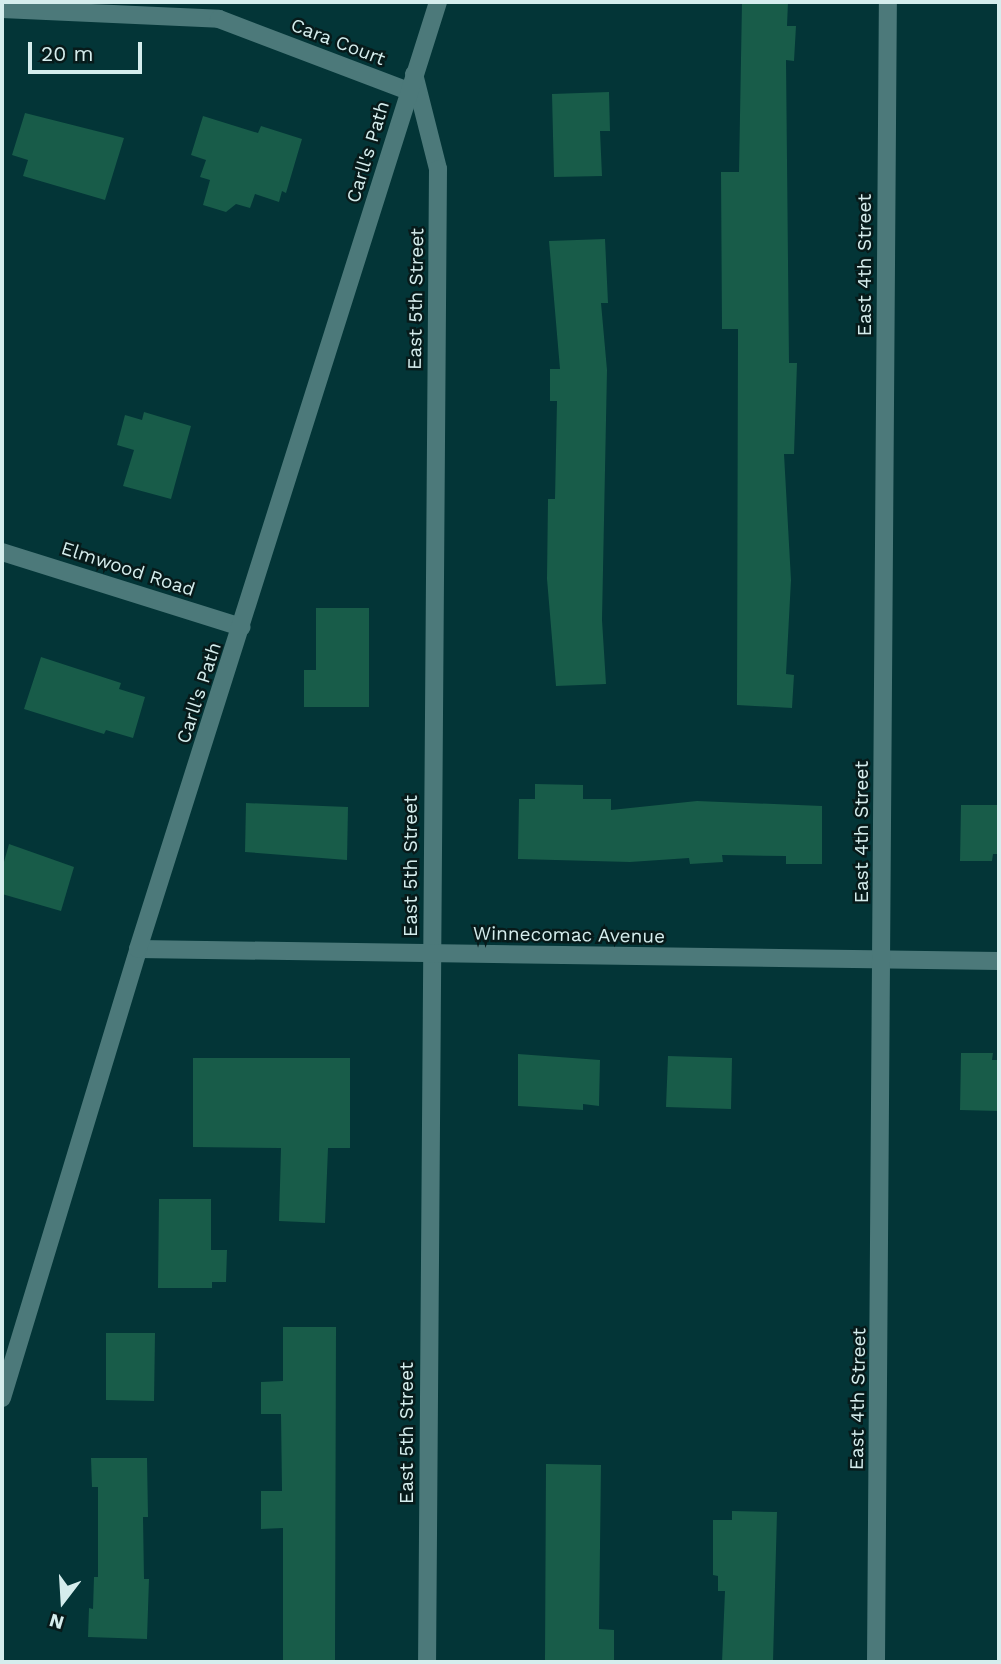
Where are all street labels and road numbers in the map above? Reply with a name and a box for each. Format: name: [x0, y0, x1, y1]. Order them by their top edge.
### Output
street label: Cara Court: [287, 13, 389, 71]
street label: Carll's Path: [342, 98, 394, 206]
street label: East 4th Street: [854, 194, 876, 336]
street label: East 5th Street: [403, 228, 429, 370]
street label: Elmwood Road: [58, 537, 198, 601]
street label: Carll's Path: [172, 639, 226, 747]
street label: East 4th Street: [851, 761, 873, 903]
street label: East 5th Street: [400, 795, 422, 937]
street label: Winnecomac Avenue: [472, 922, 666, 948]
street label: East 4th Street: [845, 1328, 871, 1470]
street label: East 5th Street: [396, 1362, 418, 1504]

